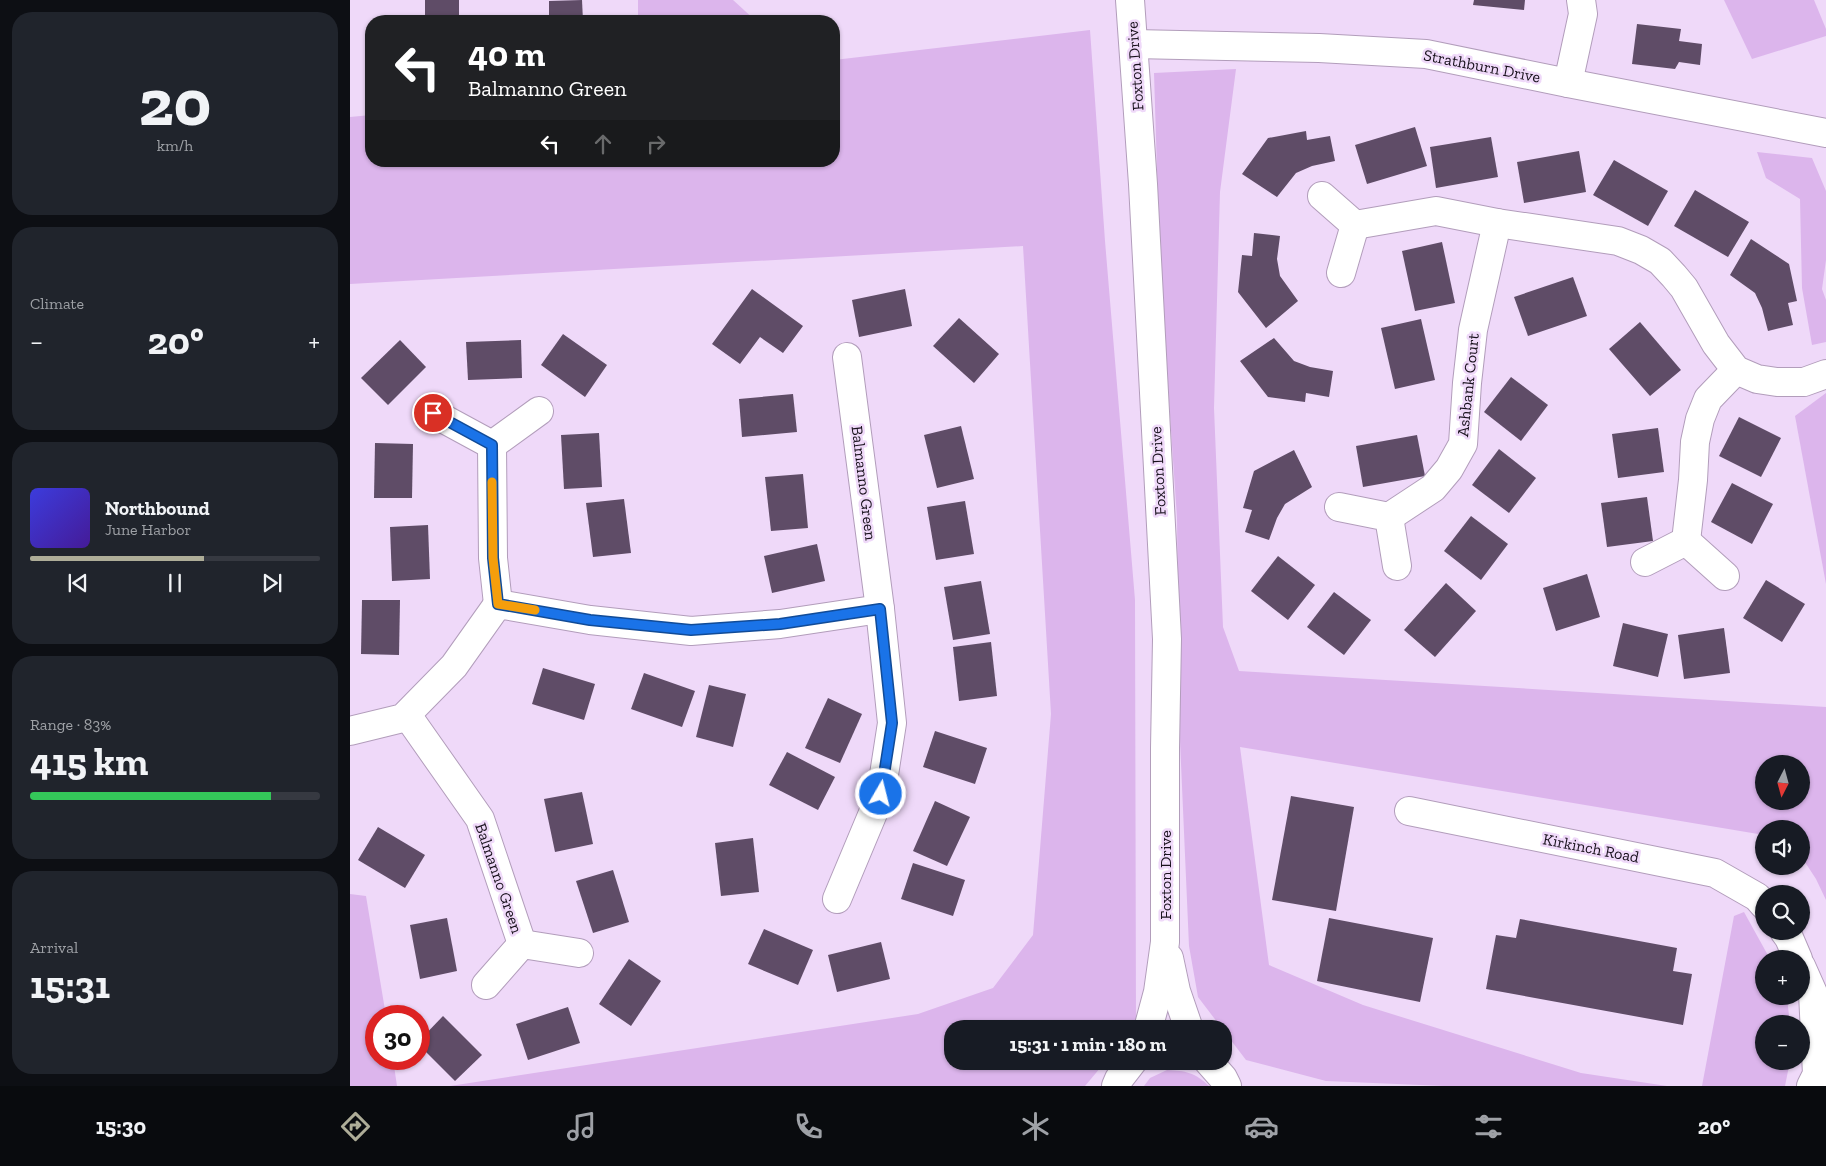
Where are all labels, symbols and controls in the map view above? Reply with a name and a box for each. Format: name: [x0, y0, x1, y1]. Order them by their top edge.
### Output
street label: Foxton Drive: [1122, 21, 1148, 111]
text: 40 m: [468, 33, 545, 75]
icon: left: [385, 35, 450, 100]
street label: Strathburn Drive: [1422, 45, 1542, 87]
text: 20: [139, 64, 211, 142]
text: Balmanno Green: [468, 75, 627, 102]
icon: left: [536, 130, 564, 158]
icon: ahead: [589, 130, 617, 158]
icon: right: [642, 130, 670, 158]
text: km/h: [157, 136, 193, 155]
text: Climate: [30, 294, 84, 313]
text: 20°: [148, 318, 204, 364]
text: −: [30, 325, 43, 358]
text: +: [308, 325, 320, 358]
street label: Ashbank Court: [1453, 332, 1483, 438]
pin: [412, 392, 454, 434]
icon: arrive: [419, 399, 447, 427]
street label: Balmanno Green: [848, 425, 881, 542]
street label: Foxton Drive: [1146, 426, 1170, 516]
text: Northbound: [105, 497, 210, 520]
text: June Harbor: [105, 520, 191, 539]
icon: previous: [64, 569, 92, 597]
icon: pause: [161, 569, 189, 597]
icon: next: [258, 569, 286, 597]
text: Range · 83%: [30, 715, 111, 734]
text: 415 km: [30, 739, 148, 785]
north arrow: [1755, 755, 1810, 810]
map controls: [1755, 755, 1810, 1070]
position arrow: [854, 767, 906, 819]
street label: Balmanno Green: [471, 820, 527, 936]
button: sound: [1755, 820, 1810, 875]
street label: Kirkinch Road: [1541, 829, 1641, 867]
street label: Foxton Drive: [1156, 830, 1175, 920]
button: search: [1755, 885, 1810, 940]
text: Arrival: [30, 938, 78, 957]
button: +: [1755, 950, 1810, 1005]
text: 15:31: [30, 962, 110, 1008]
speed limit sign: 30: [365, 1005, 430, 1070]
button: −: [1755, 1015, 1810, 1070]
text: 15:31 · 1 min · 180 m: [1010, 1033, 1166, 1056]
icon: directions: [338, 1109, 373, 1144]
icon: music: [564, 1109, 599, 1144]
icon: phone: [791, 1109, 826, 1144]
icon: climate: [1018, 1109, 1053, 1144]
icon: car: [1244, 1109, 1279, 1144]
icon: filters: [1471, 1109, 1506, 1144]
text: 15:30: [96, 1113, 146, 1140]
text: 20°: [1698, 1113, 1730, 1140]

